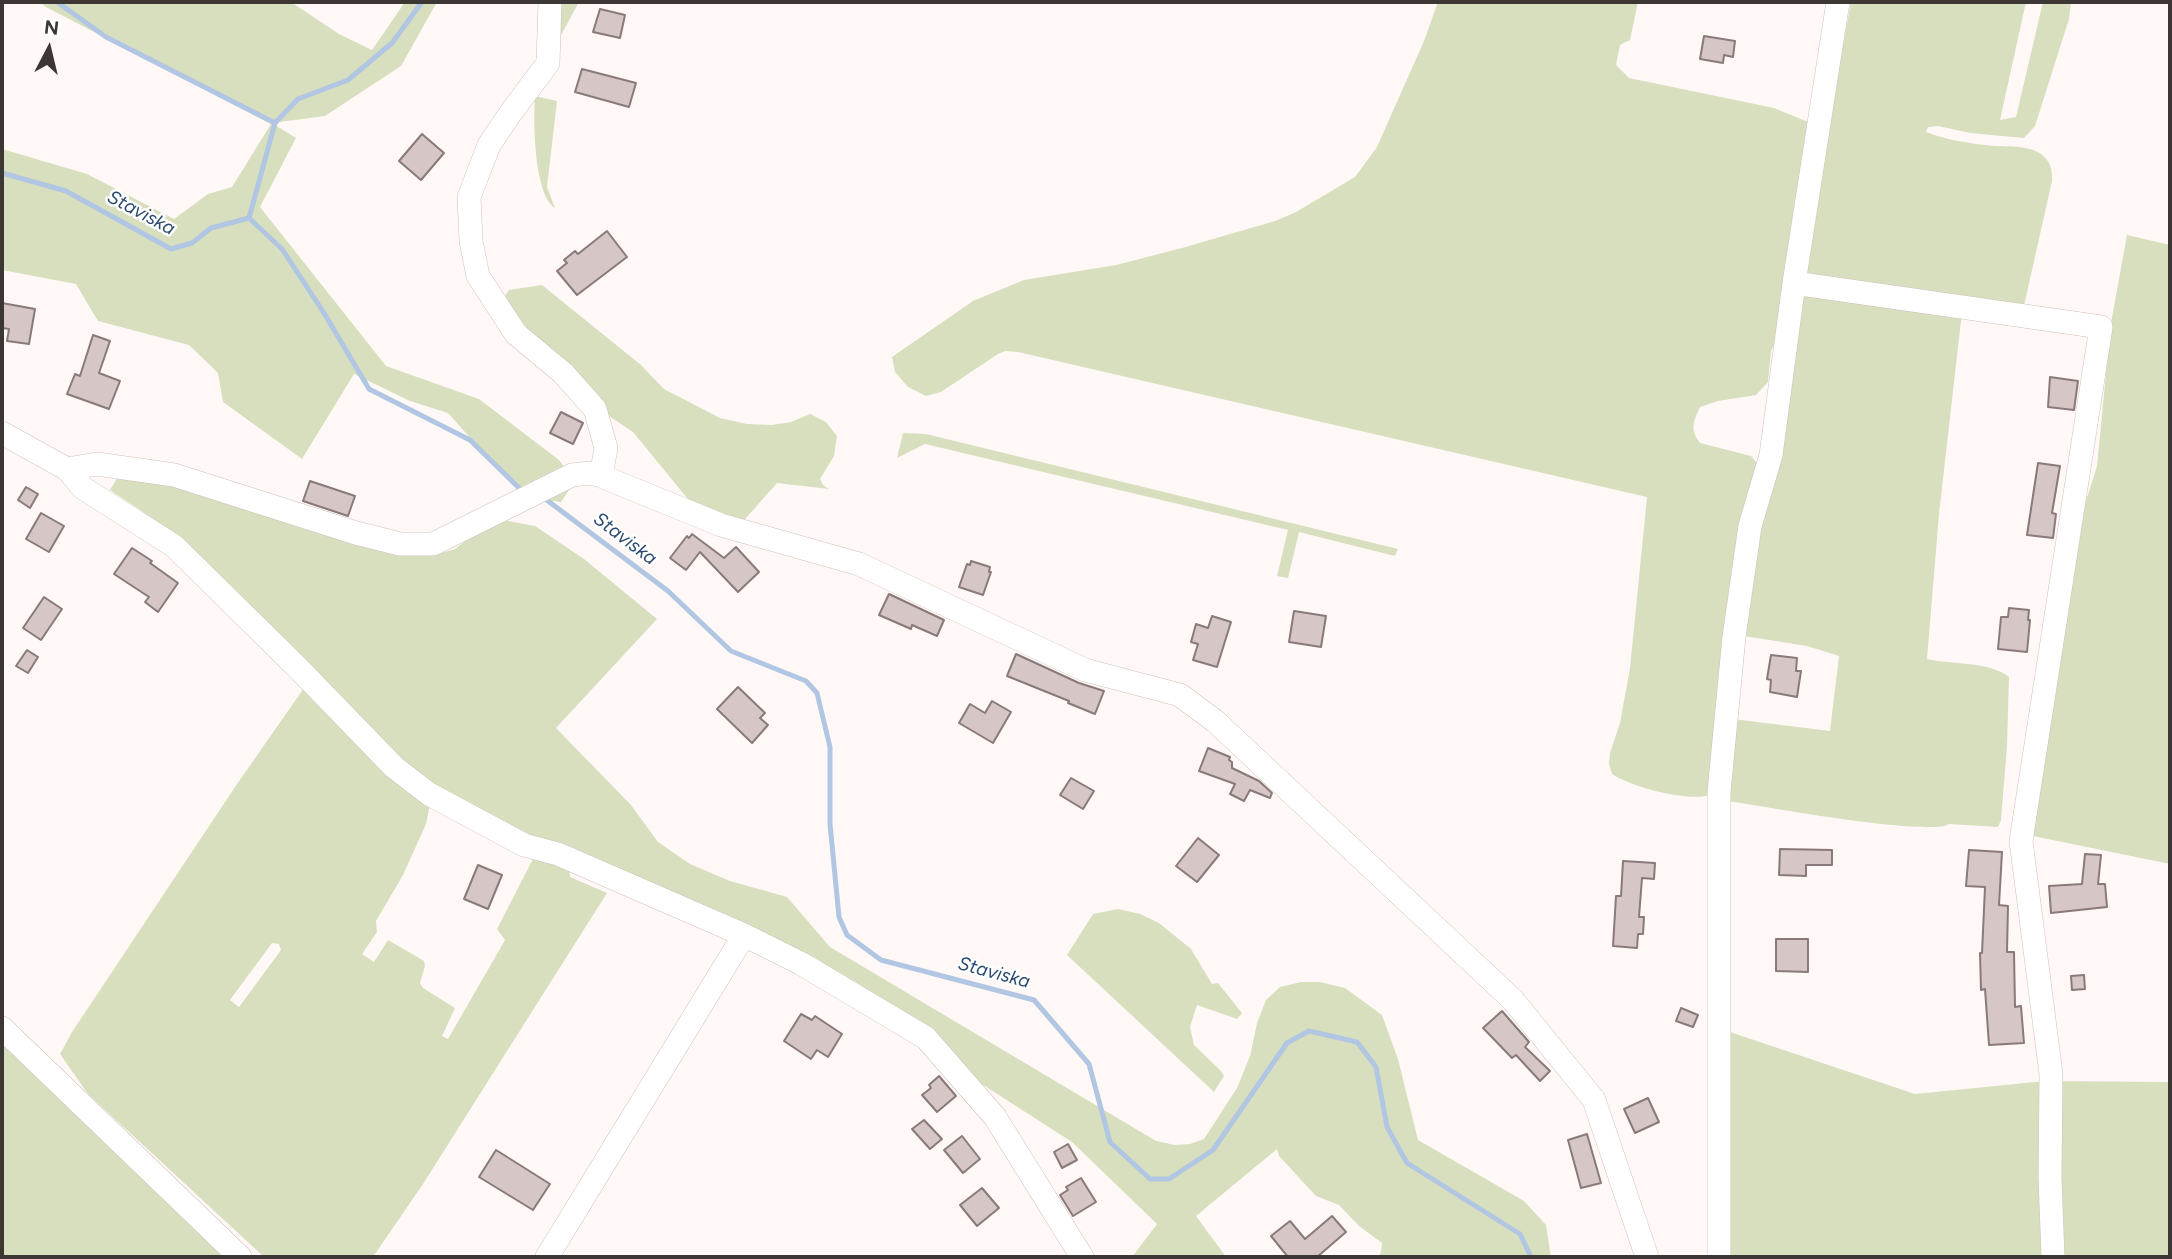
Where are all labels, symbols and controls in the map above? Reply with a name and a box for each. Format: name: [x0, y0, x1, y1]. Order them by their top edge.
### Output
north arrow: [14, 14, 84, 84]
text: N: [43, 15, 60, 40]
water label: Staviska: [103, 186, 179, 240]
water label: Staviska: [589, 508, 661, 570]
water label: Staviska: [956, 952, 1032, 994]

